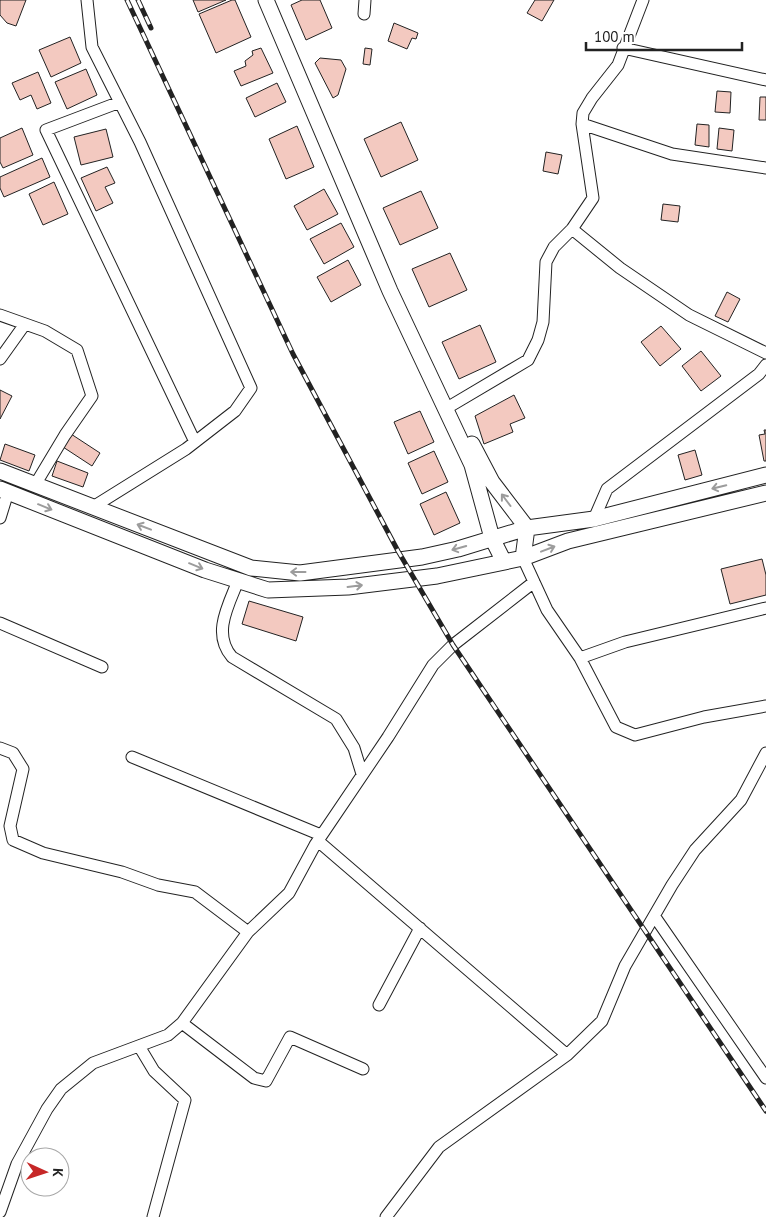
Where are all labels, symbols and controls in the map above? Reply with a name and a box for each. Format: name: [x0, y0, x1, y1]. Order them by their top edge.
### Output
scale bar: [586, 20, 742, 52]
text: 100 m: [594, 27, 635, 46]
one-way arrow: [711, 483, 727, 492]
one-way arrow: [500, 494, 511, 507]
one-way arrow: [37, 502, 52, 512]
one-way arrow: [137, 522, 152, 531]
one-way arrow: [540, 543, 555, 553]
one-way arrow: [451, 544, 467, 554]
one-way arrow: [189, 563, 204, 572]
one-way arrow: [291, 567, 307, 577]
one-way arrow: [347, 581, 363, 591]
north arrow: [20, 1147, 70, 1197]
text: K: [49, 1168, 67, 1178]

